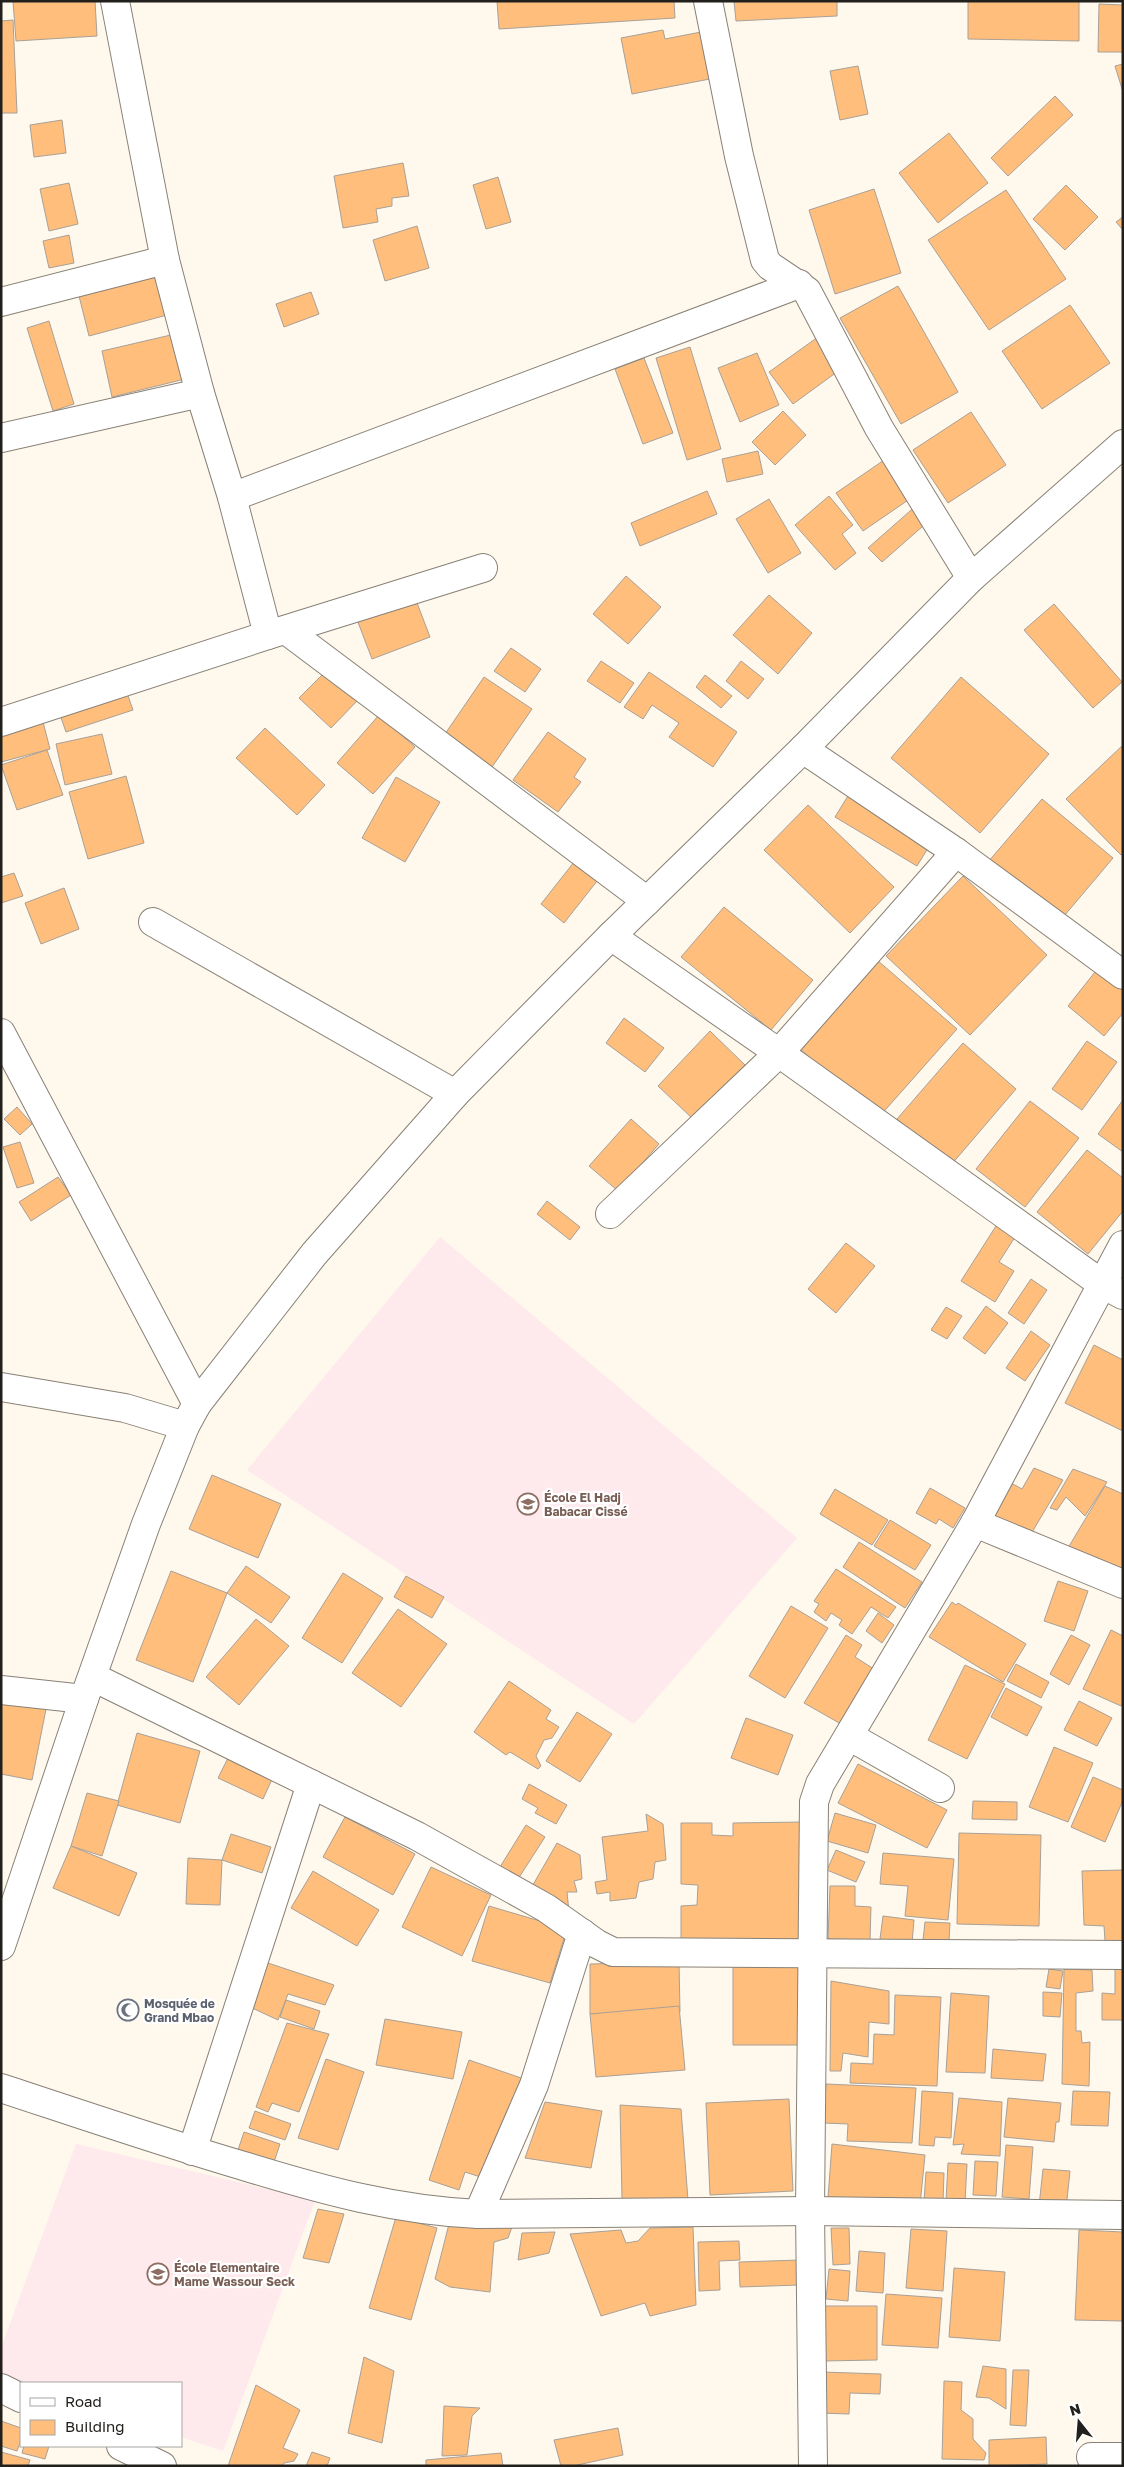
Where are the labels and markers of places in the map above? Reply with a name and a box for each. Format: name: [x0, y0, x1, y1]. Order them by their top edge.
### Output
place label: École El Hadj Babacar Cissé: [544, 1490, 628, 1519]
school or university icon: École El Hadj Babacar Cissé: [516, 1492, 540, 1516]
place label: Mosquée de Grand Mbao: [144, 1996, 215, 2025]
mosque icon: Mosquée de Grand Mbao: [116, 1998, 140, 2022]
place label: École Elementaire Mame Wassour Seck: [174, 2260, 295, 2289]
school or university icon: École Elementaire Mame Wassour Seck: [146, 2262, 170, 2286]

